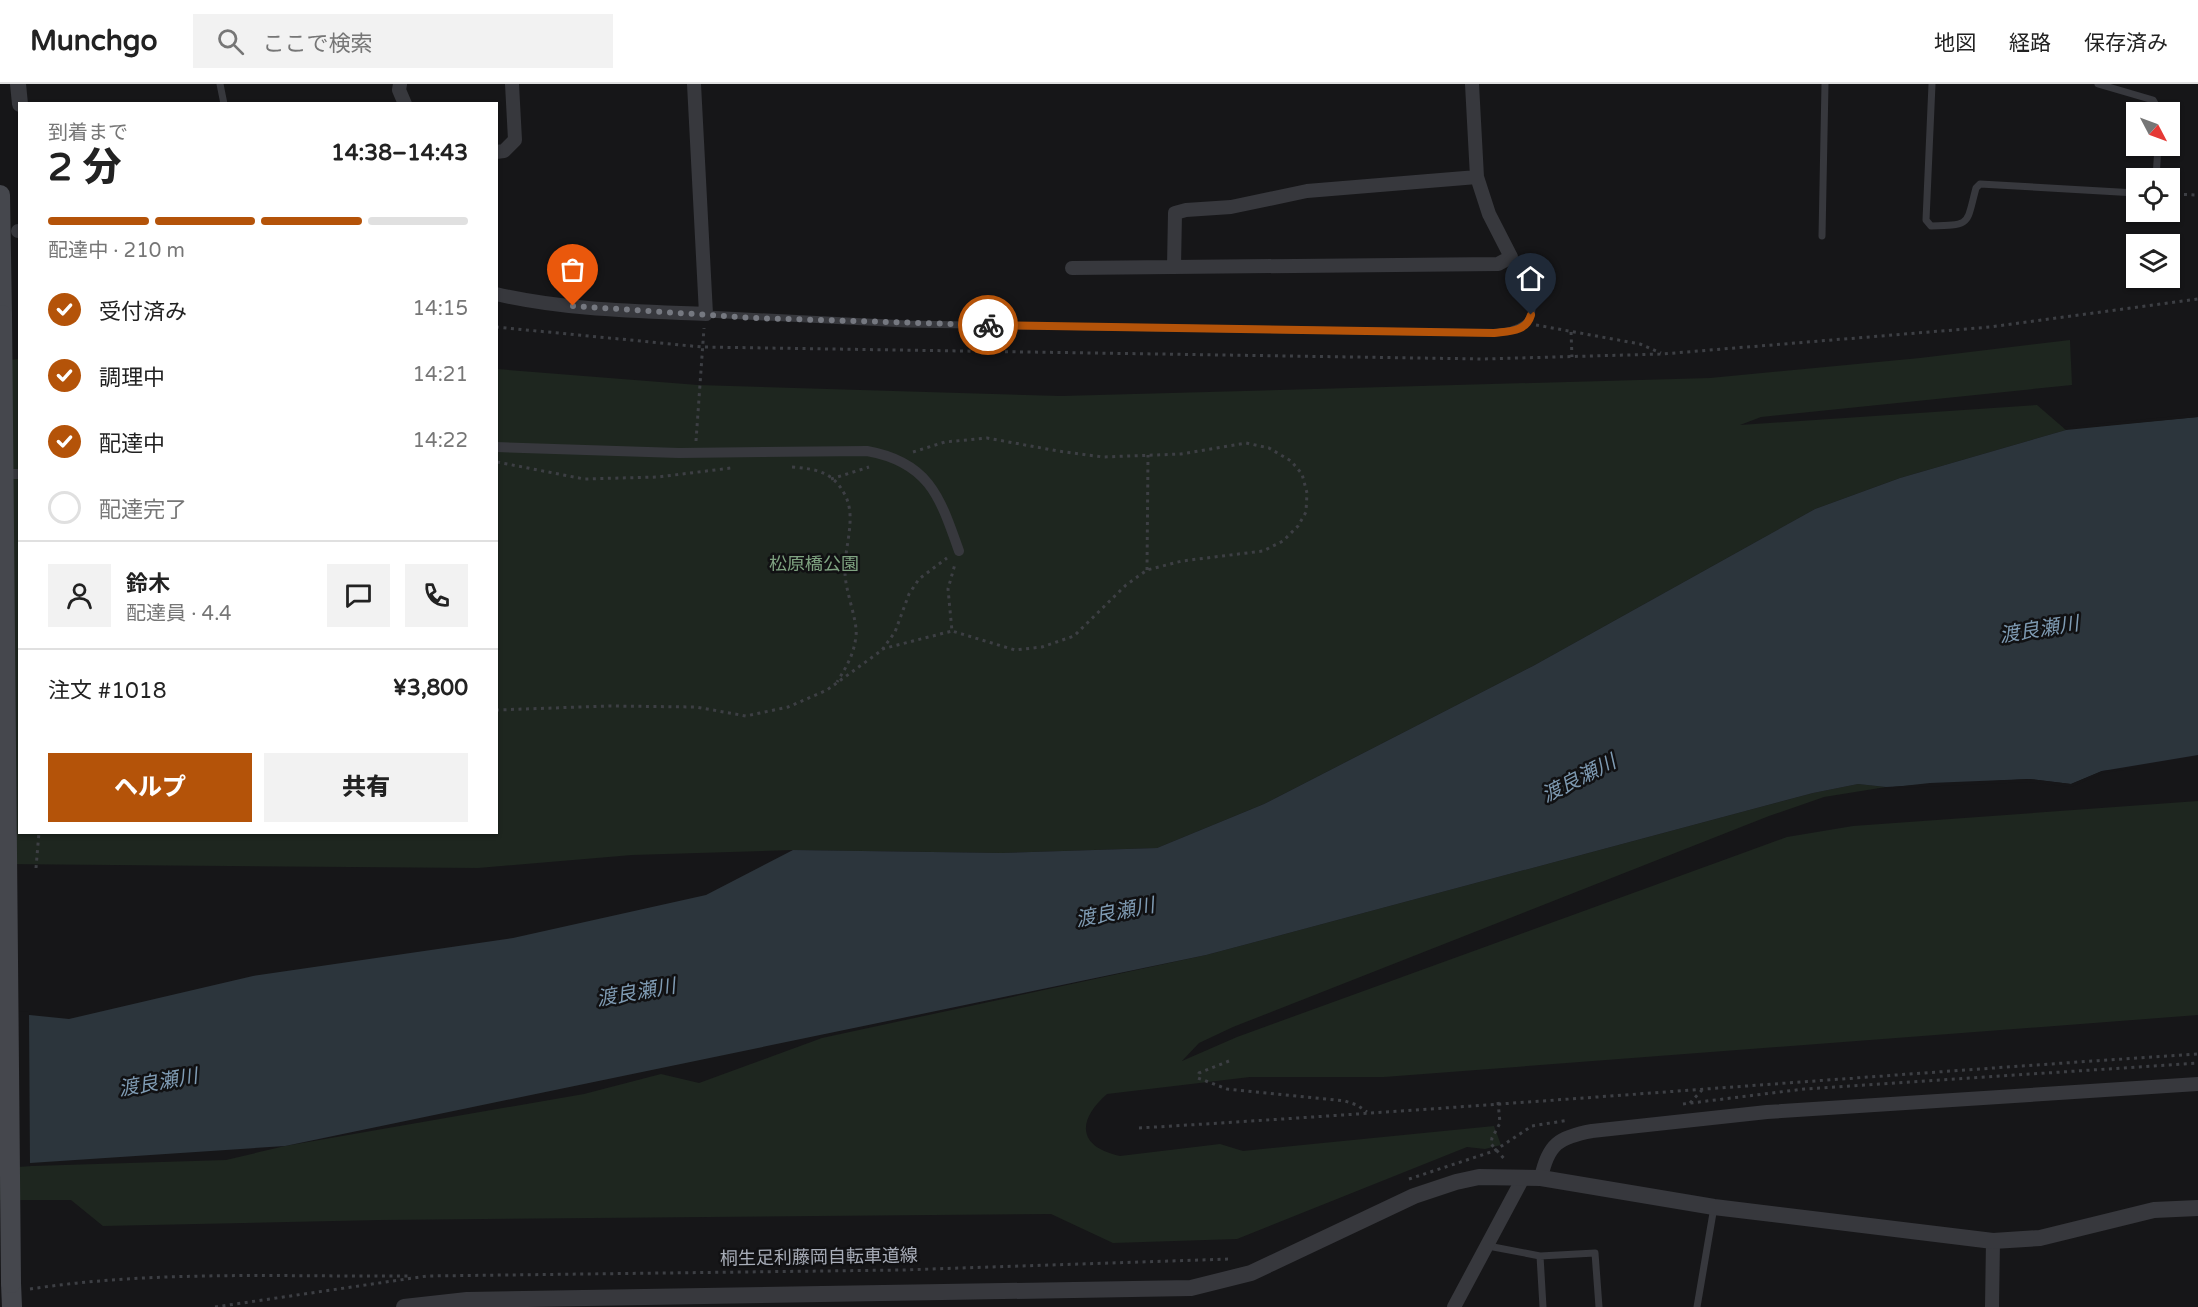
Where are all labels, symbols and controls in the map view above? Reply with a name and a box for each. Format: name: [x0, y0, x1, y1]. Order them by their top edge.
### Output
search box: [193, 14, 613, 68]
text: Munchgo: [30, 24, 157, 58]
icon: search: [214, 25, 247, 58]
text: ここで検索: [262, 31, 372, 57]
text: 地図: [1934, 31, 1976, 56]
text: 経路: [2009, 31, 2051, 56]
text: 保存済み: [2084, 31, 2168, 56]
north arrow: [2126, 102, 2180, 156]
map controls: [2126, 102, 2180, 288]
text: 到着まで: [48, 121, 128, 145]
text: 14:38–14:43: [331, 140, 468, 166]
text: 2 分: [48, 144, 122, 191]
button: locate: [2126, 168, 2180, 222]
button: layers: [2126, 234, 2180, 288]
text: 配達中 · 210 m: [48, 239, 185, 263]
pin: [547, 244, 598, 306]
icon: bag: [556, 253, 589, 286]
pin: [1505, 253, 1556, 315]
icon: home: [1514, 262, 1547, 295]
icon: check: [48, 293, 81, 326]
courier: [958, 295, 1018, 355]
text: 14:15: [413, 297, 468, 321]
text: 受付済み: [99, 299, 187, 325]
icon: bike: [972, 309, 1005, 342]
icon: check: [48, 359, 81, 392]
text: 14:21: [413, 363, 468, 387]
text: 調理中: [99, 365, 165, 391]
icon: check: [48, 425, 81, 458]
text: 14:22: [413, 429, 468, 453]
text: 配達中: [99, 431, 165, 457]
text: 配達完了: [99, 497, 187, 523]
park label: 松原橋公園: [769, 553, 859, 575]
button: person: [48, 564, 111, 627]
button: chat: [327, 564, 390, 627]
button: phone: [405, 564, 468, 627]
text: 鈴木: [126, 571, 170, 597]
text: 配達員 · 4.4: [126, 602, 232, 626]
water label: 渡良瀬川: [1998, 612, 2082, 648]
text: ¥3,800: [393, 675, 468, 701]
text: 注文 #1018: [48, 678, 166, 704]
water label: 渡良瀬川: [1538, 749, 1622, 808]
button: ヘルプ: [48, 753, 252, 822]
button: 共有: [264, 753, 468, 822]
water label: 渡良瀬川: [1073, 893, 1159, 932]
water label: 渡良瀬川: [595, 974, 679, 1012]
water label: 渡良瀬川: [117, 1064, 201, 1102]
street label: 桐生足利藤岡自転車道線: [720, 1244, 918, 1270]

